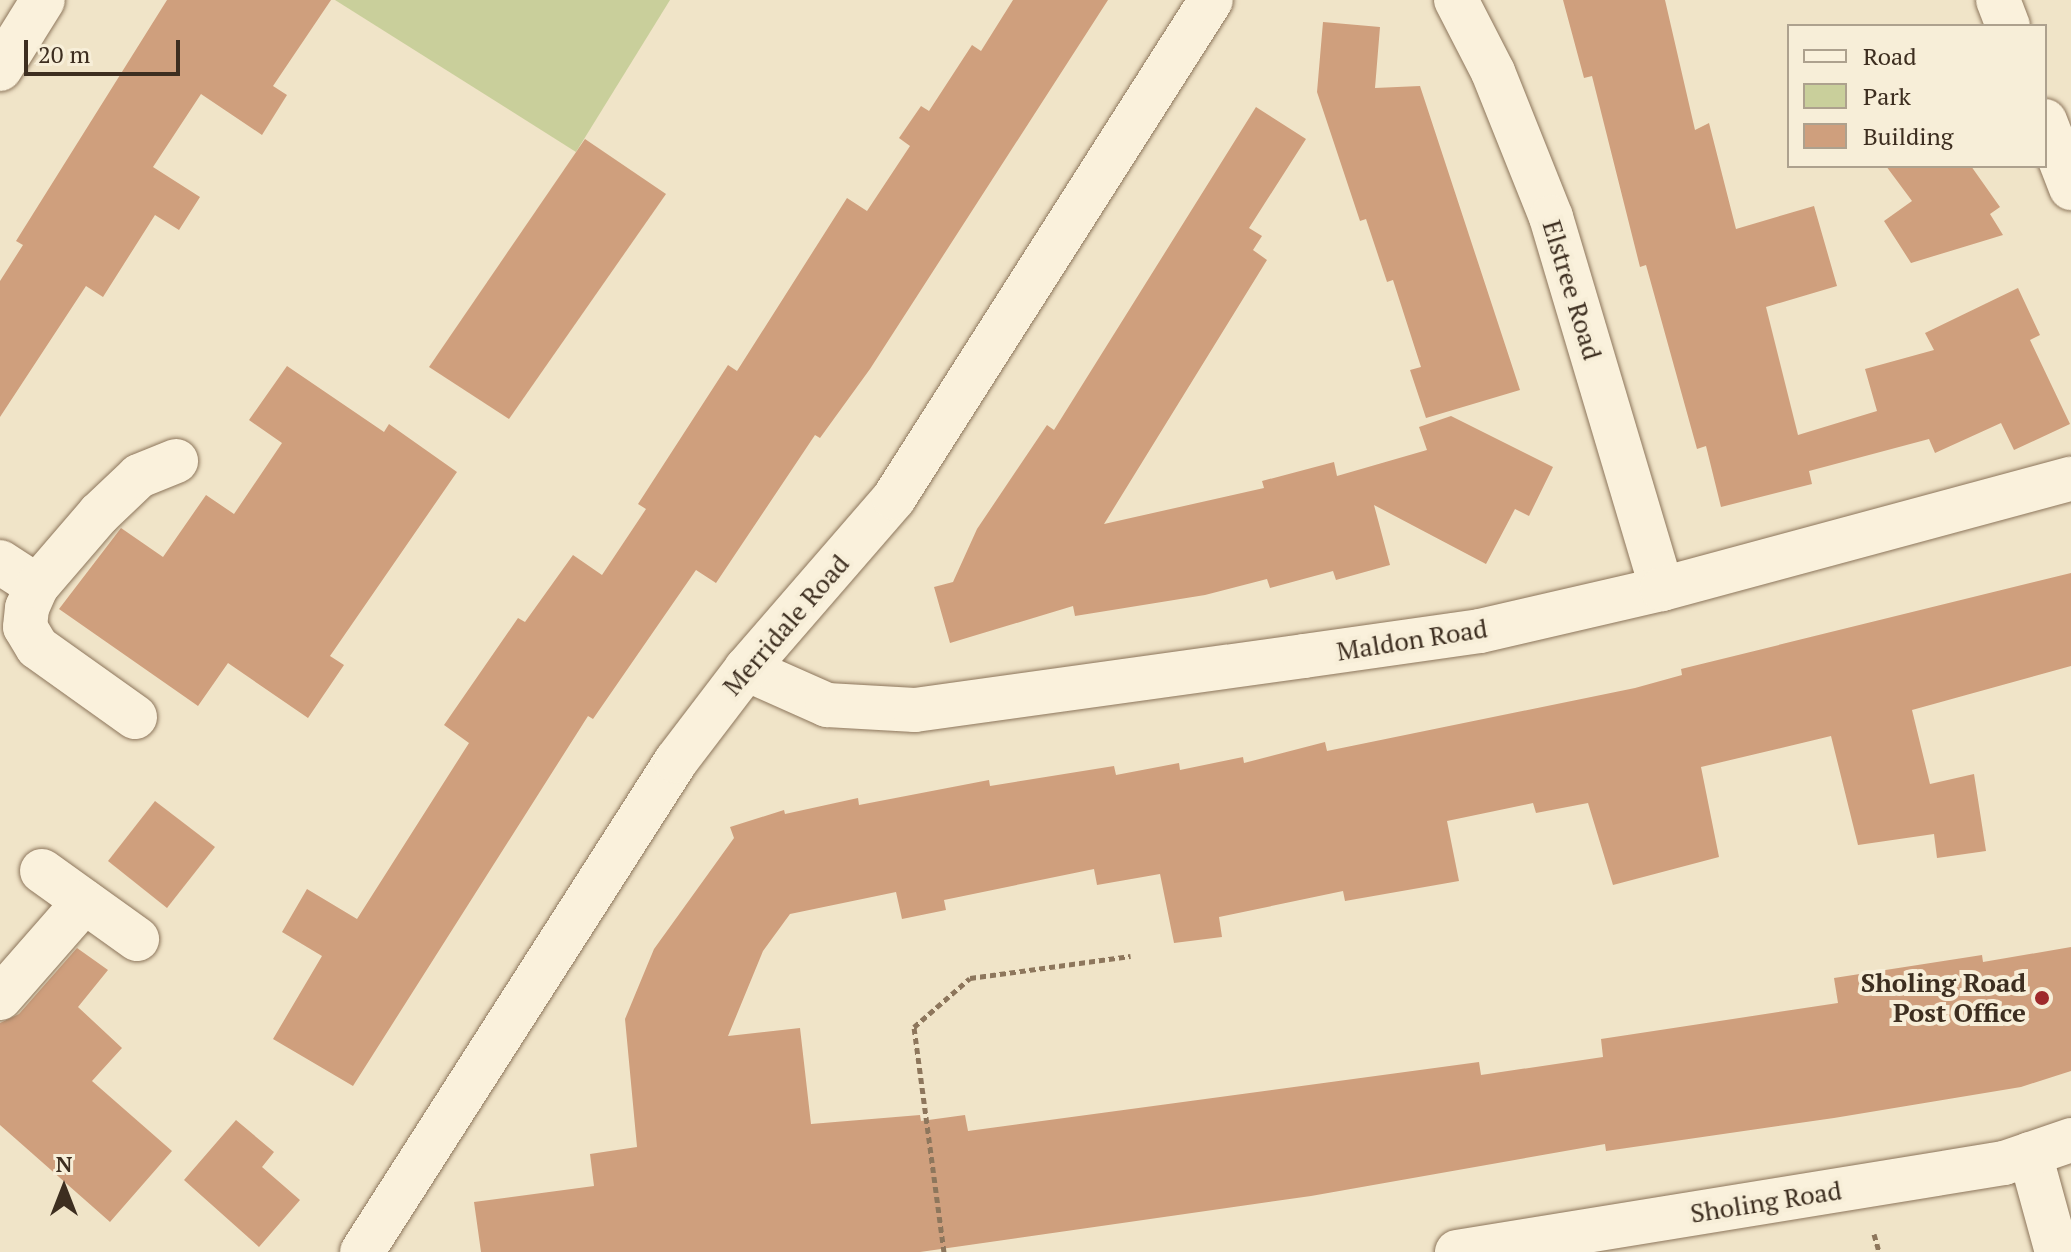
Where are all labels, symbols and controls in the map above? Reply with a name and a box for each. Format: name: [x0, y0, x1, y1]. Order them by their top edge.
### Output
scale bar: [28, 24, 184, 74]
legend: [1787, 24, 2047, 168]
text: 20 m: [38, 38, 90, 70]
text: Road: [1863, 40, 1917, 72]
text: Park: [1863, 80, 1911, 112]
text: Building: [1863, 120, 1953, 152]
street label: Elstree Road: [1536, 216, 1608, 364]
street label: Merridale Road: [716, 548, 856, 702]
street label: Maldon Road: [1334, 613, 1490, 667]
place label: Sholing Road Post Office: [1861, 967, 2026, 1028]
marker: Sholing Road Post Office: [2033, 989, 2051, 1007]
north arrow: [24, 1148, 104, 1228]
text: N: [56, 1149, 72, 1178]
street label: Sholing Road: [1688, 1175, 1844, 1229]

